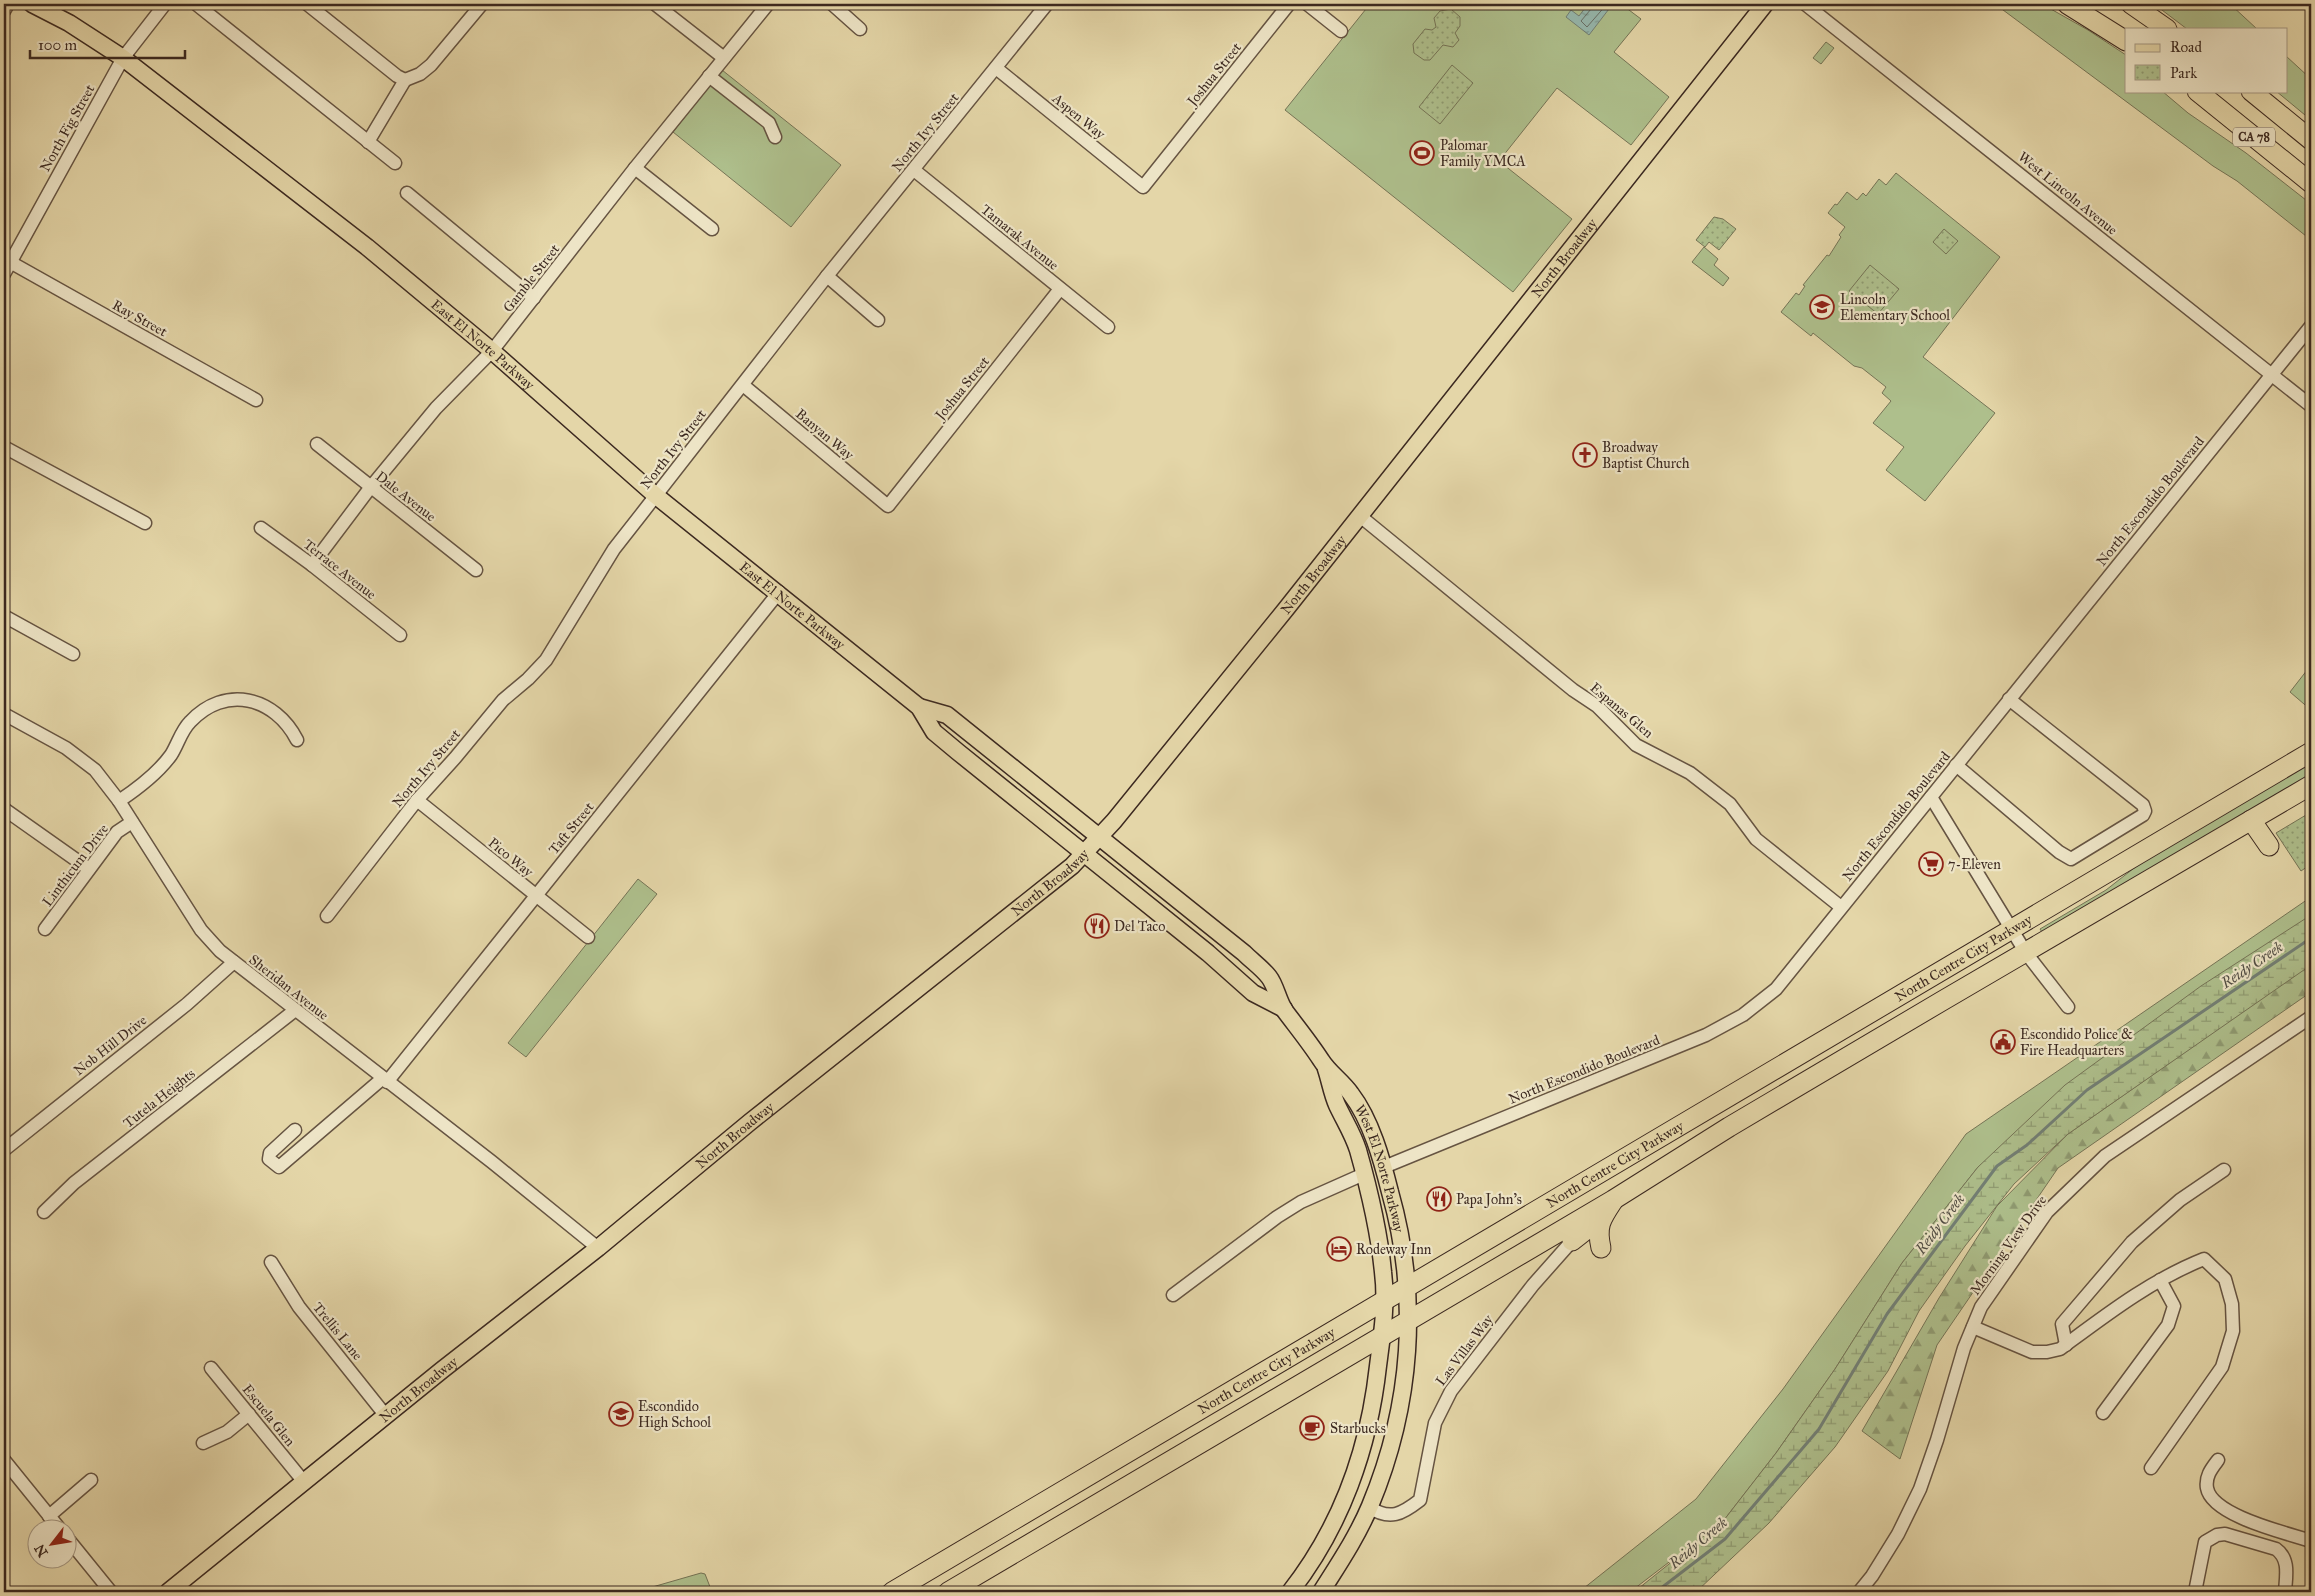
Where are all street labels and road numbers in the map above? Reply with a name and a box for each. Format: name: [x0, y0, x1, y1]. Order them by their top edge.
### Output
street label: Joshua Street: [1182, 39, 1246, 112]
street label: North Fig Street: [36, 82, 98, 175]
street label: North Ivy Street: [888, 89, 962, 175]
street label: Aspen Way: [1048, 89, 1109, 143]
road number: CA 78: [2233, 128, 2275, 146]
street label: West Lincoln Avenue: [2015, 148, 2121, 239]
street label: Tamarak Avenue: [977, 201, 1062, 274]
street label: North Broadway: [1528, 215, 1601, 301]
street label: Gamble Street: [499, 241, 563, 316]
street label: Ray Street: [109, 296, 170, 340]
street label: East El Norte Parkway: [427, 296, 538, 394]
street label: Joshua Street: [930, 353, 994, 426]
street label: Banyan Way: [792, 405, 857, 464]
street label: North Ivy Street: [637, 406, 710, 493]
street label: North Escondido Boulevard: [2093, 433, 2208, 570]
street label: Dale Avenue: [372, 468, 439, 525]
street label: North Broadway: [1277, 532, 1350, 618]
street label: Terrace Avenue: [300, 536, 380, 603]
street label: East El Norte Parkway: [736, 558, 849, 654]
street label: Espanas Glen: [1587, 679, 1657, 742]
street label: North Ivy Street: [389, 726, 464, 811]
street label: North Escondido Boulevard: [1839, 748, 1954, 885]
street label: Taft Street: [545, 799, 598, 858]
street label: Linthicum Drive: [39, 821, 112, 910]
street label: Pico Way: [485, 834, 537, 881]
street label: North Broadway: [1008, 845, 1093, 920]
street label: North Centre City Parkway: [1892, 911, 2036, 1005]
street label: Sheridan Avenue: [246, 951, 332, 1024]
street label: Nob Hill Drive: [71, 1012, 150, 1079]
street label: North Escondido Boulevard: [1506, 1031, 1662, 1108]
street label: Tutela Heights: [120, 1065, 199, 1132]
street label: North Broadway: [693, 1098, 778, 1172]
street label: West El Norte Parkway: [1351, 1102, 1407, 1234]
street label: North Centre City Parkway: [1543, 1117, 1687, 1212]
street label: Morning View Drive: [1967, 1192, 2050, 1298]
street label: Trellis Lane: [309, 1299, 366, 1364]
street label: Las Villas Way: [1432, 1311, 1497, 1389]
street label: North Centre City Parkway: [1195, 1323, 1339, 1418]
street label: North Broadway: [376, 1353, 461, 1426]
street label: Escuela Glen: [239, 1381, 299, 1450]

